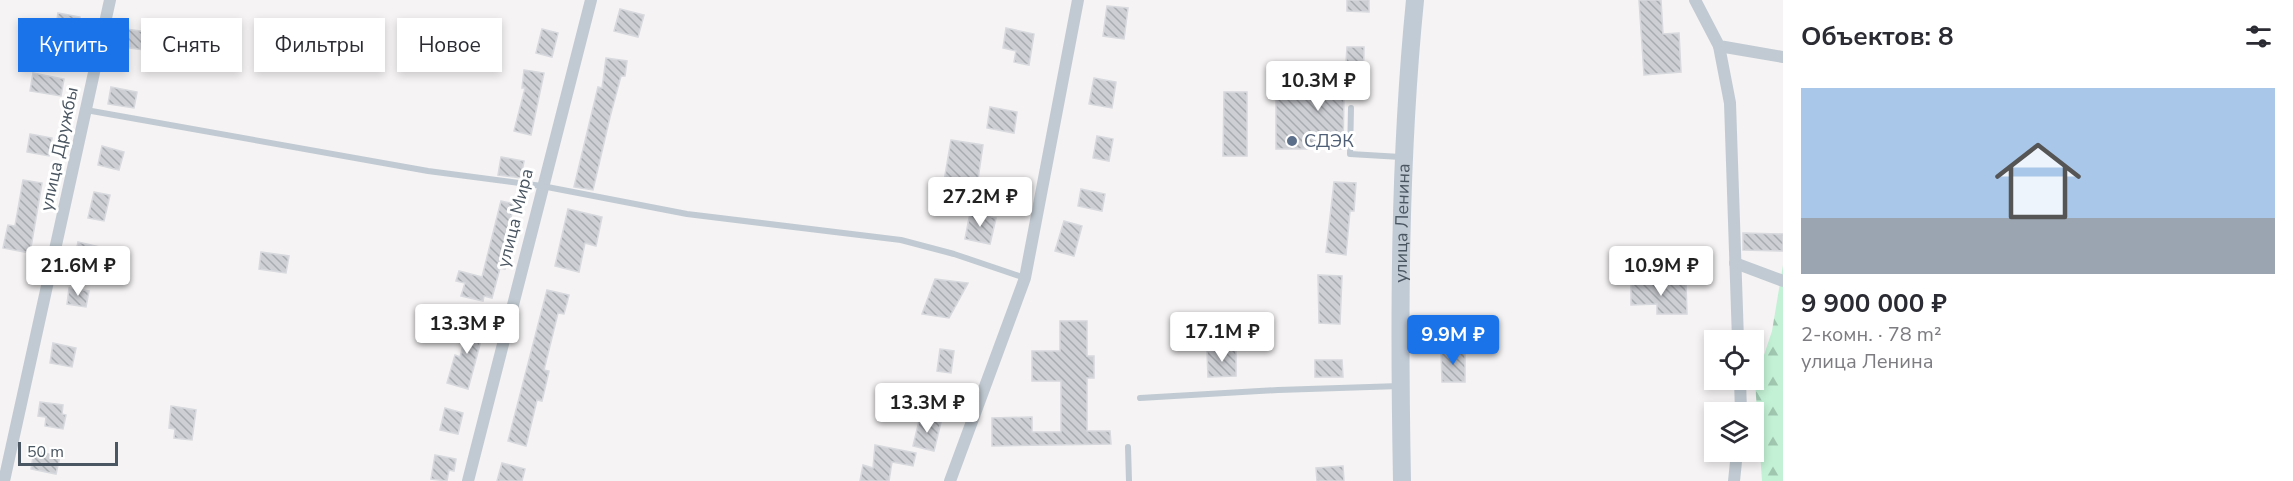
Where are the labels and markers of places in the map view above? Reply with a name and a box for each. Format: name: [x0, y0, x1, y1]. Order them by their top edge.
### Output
pin: 10.3M ₽: [1263, 61, 1373, 112]
place label: СДЭК: [1304, 129, 1354, 153]
marker: СДЭК: [1285, 134, 1299, 148]
pin: 27.2M ₽: [925, 177, 1035, 228]
pin: 21.6M ₽: [23, 246, 133, 297]
pin: 10.9M ₽: [1606, 246, 1716, 297]
pin: 13.3M ₽: [412, 304, 522, 355]
pin: 17.1M ₽: [1167, 312, 1277, 363]
pin: 9.9M ₽: [1404, 315, 1502, 366]
pin: 13.3M ₽: [872, 383, 982, 434]

